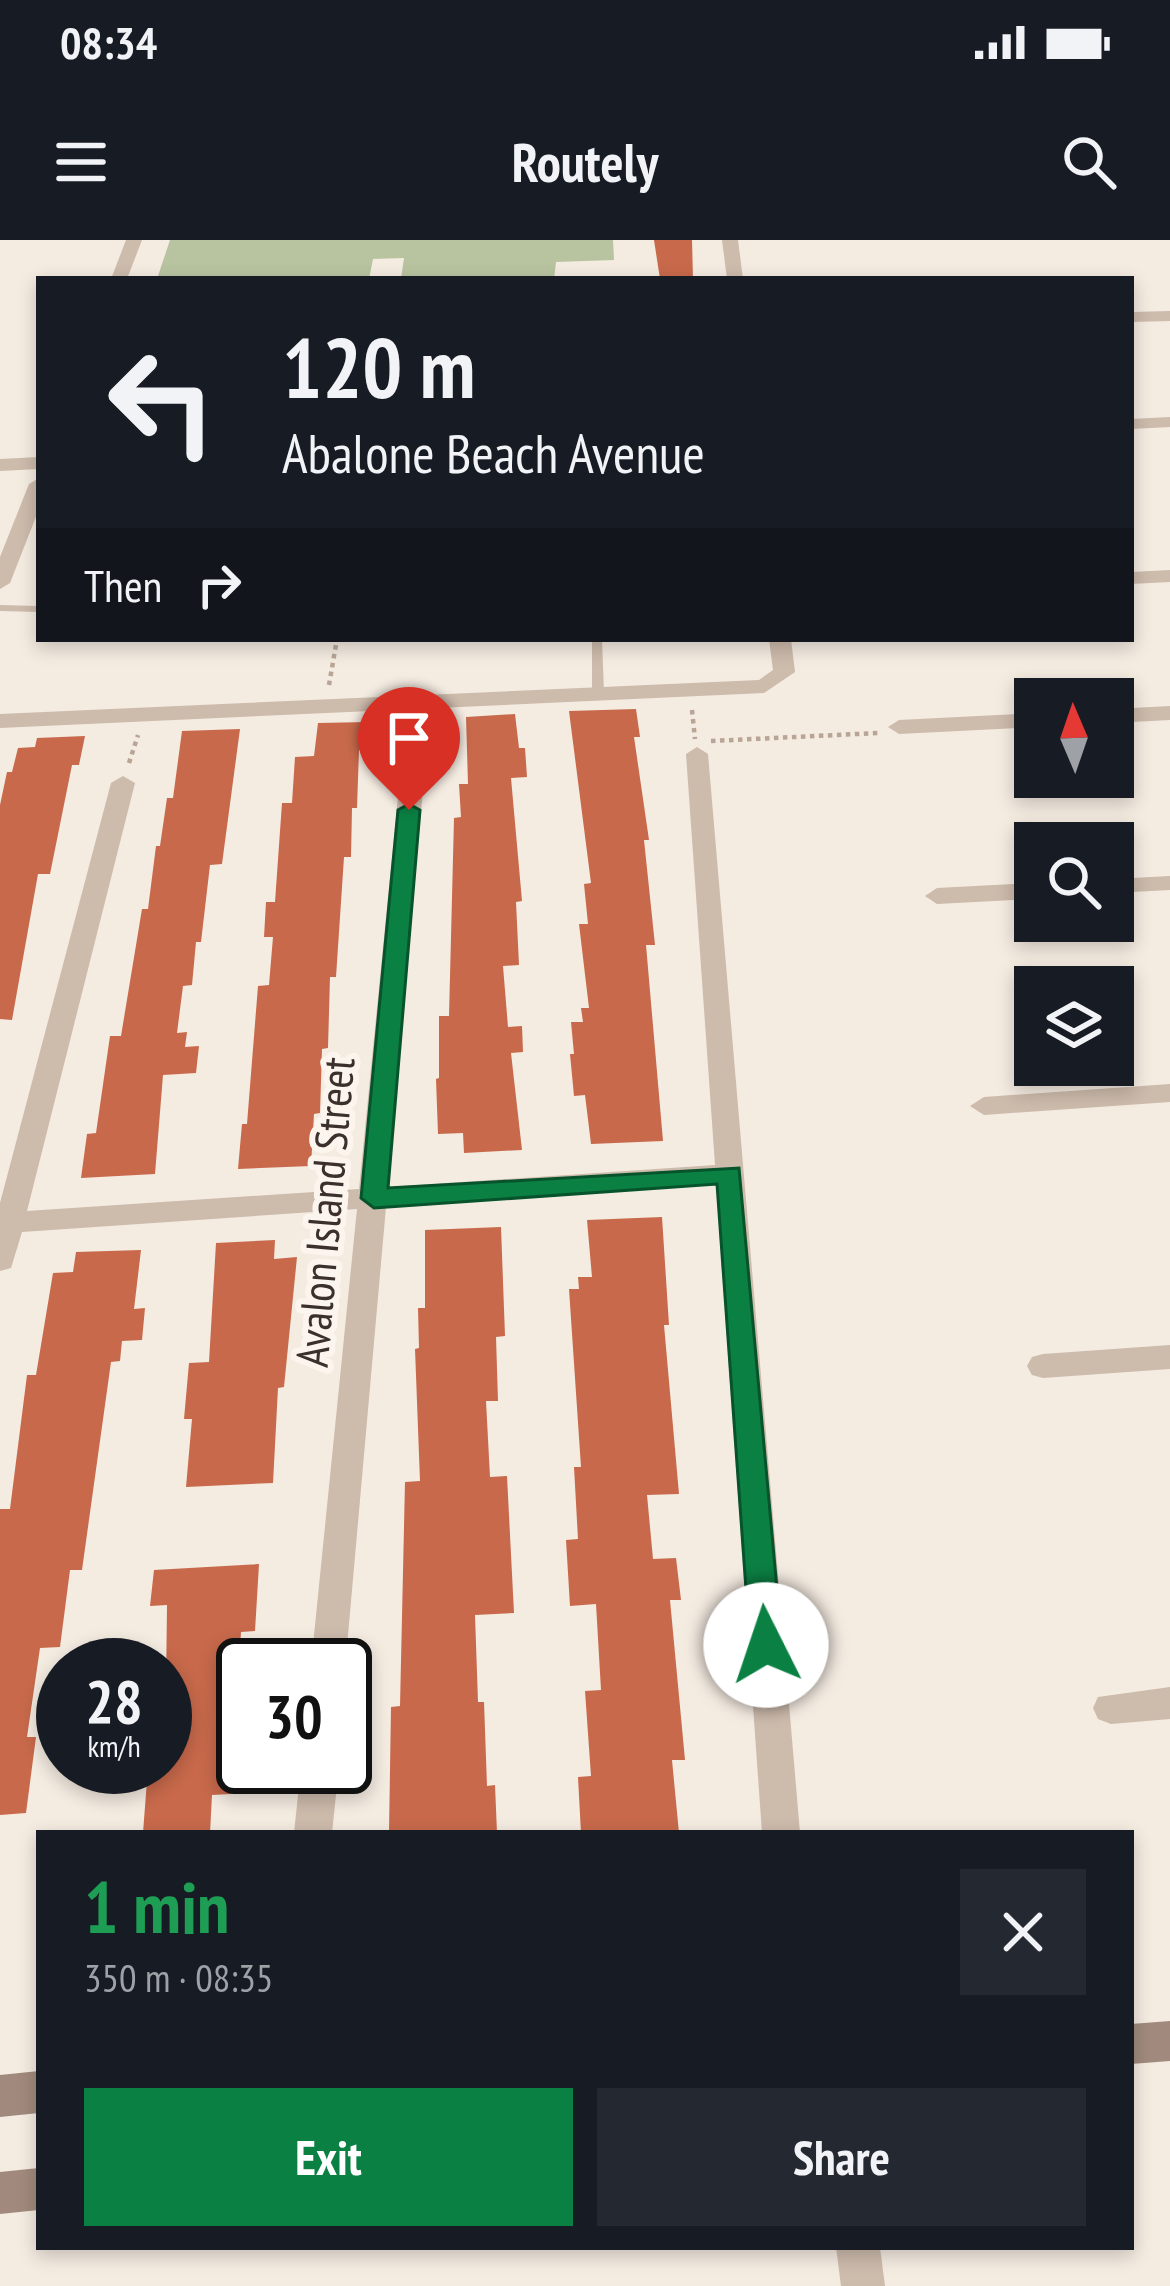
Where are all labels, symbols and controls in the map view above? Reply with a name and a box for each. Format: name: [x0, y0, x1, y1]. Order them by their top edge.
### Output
text: 08:34: [60, 13, 157, 71]
text: Routely: [512, 127, 658, 197]
icon: menu: [48, 129, 114, 195]
icon: search: [1056, 129, 1122, 195]
text: 120 m: [282, 312, 475, 421]
icon: left: [84, 324, 240, 480]
text: Abalone Beach Avenue: [282, 418, 705, 488]
icon: right: [186, 552, 252, 618]
text: Then: [84, 556, 162, 614]
north arrow: [1014, 678, 1134, 798]
map controls: [1014, 678, 1134, 1086]
pin: [358, 687, 460, 810]
icon: arrive: [376, 705, 442, 771]
button: search: [1014, 822, 1134, 942]
button: layers: [1014, 966, 1134, 1086]
street label: Avalon Island Street: [282, 1054, 366, 1369]
position arrow: [703, 1582, 829, 1708]
speed limit sign: 30: [216, 1638, 372, 1794]
text: 28: [85, 1662, 143, 1740]
text: km/h: [87, 1726, 141, 1765]
text: 1 min: [84, 1860, 229, 1953]
button: close: [960, 1869, 1086, 1995]
text: 350 m · 08:35: [84, 1952, 273, 2003]
button: Exit: [84, 2088, 573, 2226]
button: Share: [597, 2088, 1086, 2226]

